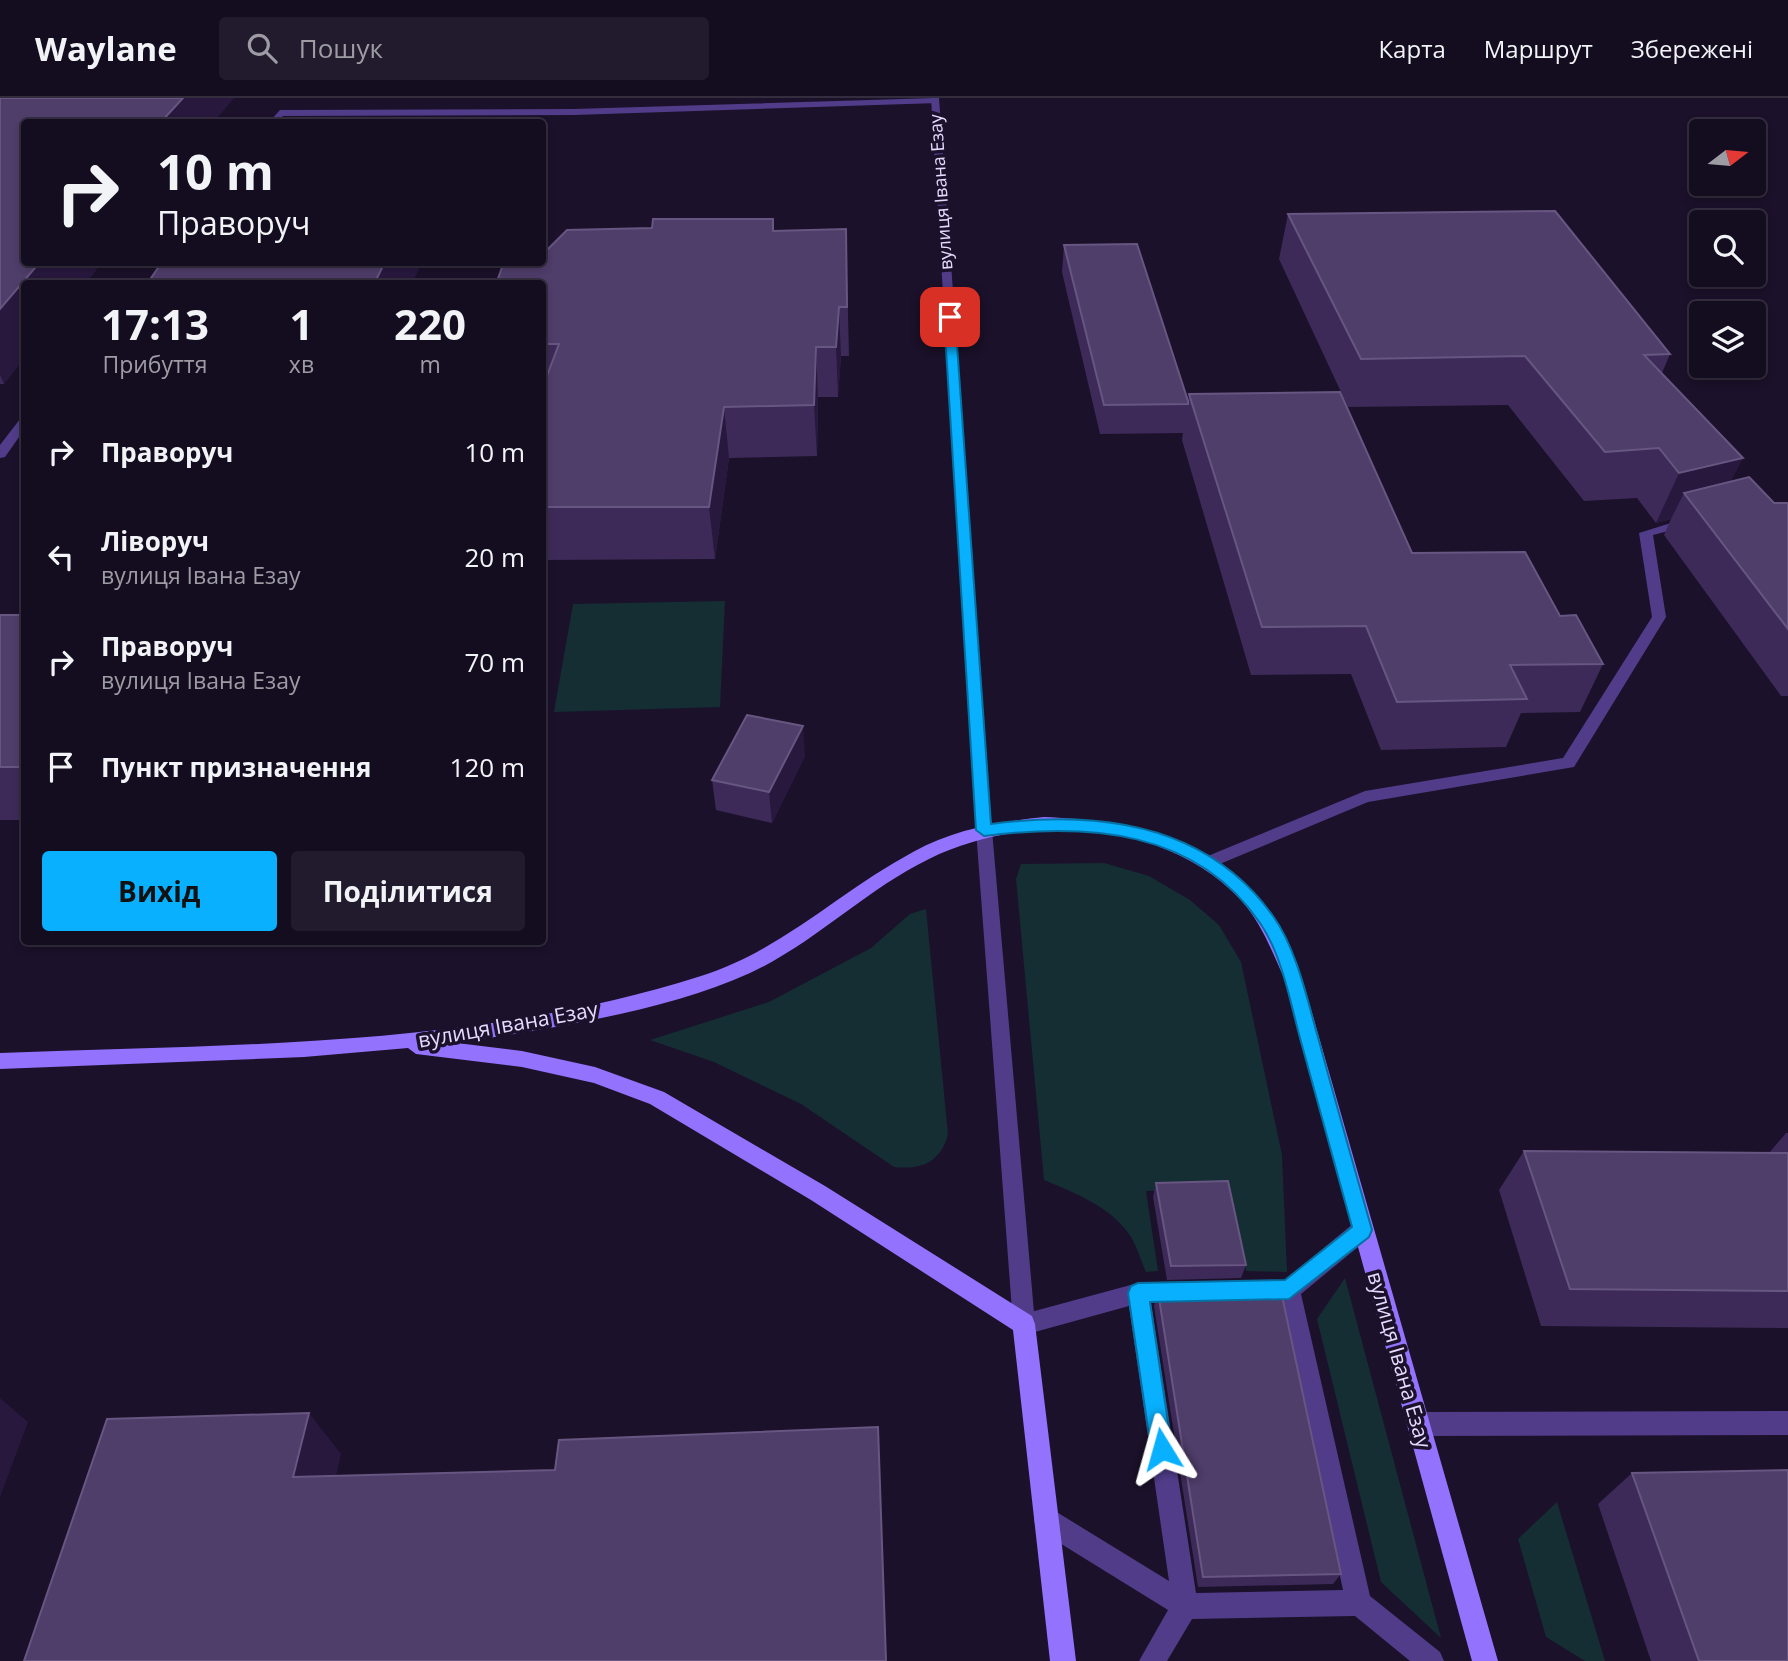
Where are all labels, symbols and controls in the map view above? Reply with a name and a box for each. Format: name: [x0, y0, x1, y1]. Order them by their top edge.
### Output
search box: [219, 17, 709, 80]
text: Waylane: [35, 26, 177, 71]
icon: search: [243, 29, 281, 67]
text: Пошук: [299, 30, 383, 66]
text: Карта: [1378, 32, 1446, 65]
text: Маршрут: [1484, 32, 1593, 65]
text: Збережені: [1631, 32, 1753, 65]
street label: вулиця Івана Езау: [923, 112, 957, 271]
north arrow: [1689, 119, 1766, 196]
map controls: [1689, 119, 1766, 378]
text: 10 m: [157, 138, 274, 204]
icon: right: [42, 147, 133, 238]
text: Праворуч: [157, 201, 310, 244]
button: search: [1689, 210, 1766, 287]
pin: [920, 287, 980, 347]
text: 17:13: [101, 295, 209, 352]
text: 1: [289, 295, 313, 352]
text: 220: [394, 295, 466, 352]
icon: arrive: [931, 298, 969, 336]
button: layers: [1689, 301, 1766, 378]
text: Прибуття: [102, 348, 207, 380]
text: хв: [289, 348, 314, 380]
text: m: [419, 348, 441, 380]
icon: right: [42, 433, 80, 471]
text: Праворуч: [101, 434, 233, 470]
text: 10 m: [464, 434, 525, 470]
text: Ліворуч: [101, 523, 209, 559]
icon: left: [42, 538, 80, 576]
text: 20 m: [464, 539, 525, 575]
text: вулиця Івана Езау: [101, 559, 301, 591]
text: Праворуч: [101, 628, 233, 664]
icon: right: [42, 643, 80, 681]
text: 70 m: [464, 644, 525, 680]
text: вулиця Івана Езау: [101, 664, 301, 696]
icon: arrive: [42, 748, 80, 786]
text: Пункт призначення: [101, 749, 371, 785]
text: 120 m: [450, 749, 525, 785]
button: Вихід: [42, 851, 277, 931]
button: Поділитися: [291, 851, 525, 931]
street label: вулиця Івана Езау: [416, 994, 600, 1054]
street label: вулиця Івана Езау: [1361, 1268, 1439, 1452]
position arrow: [1125, 1412, 1199, 1486]

